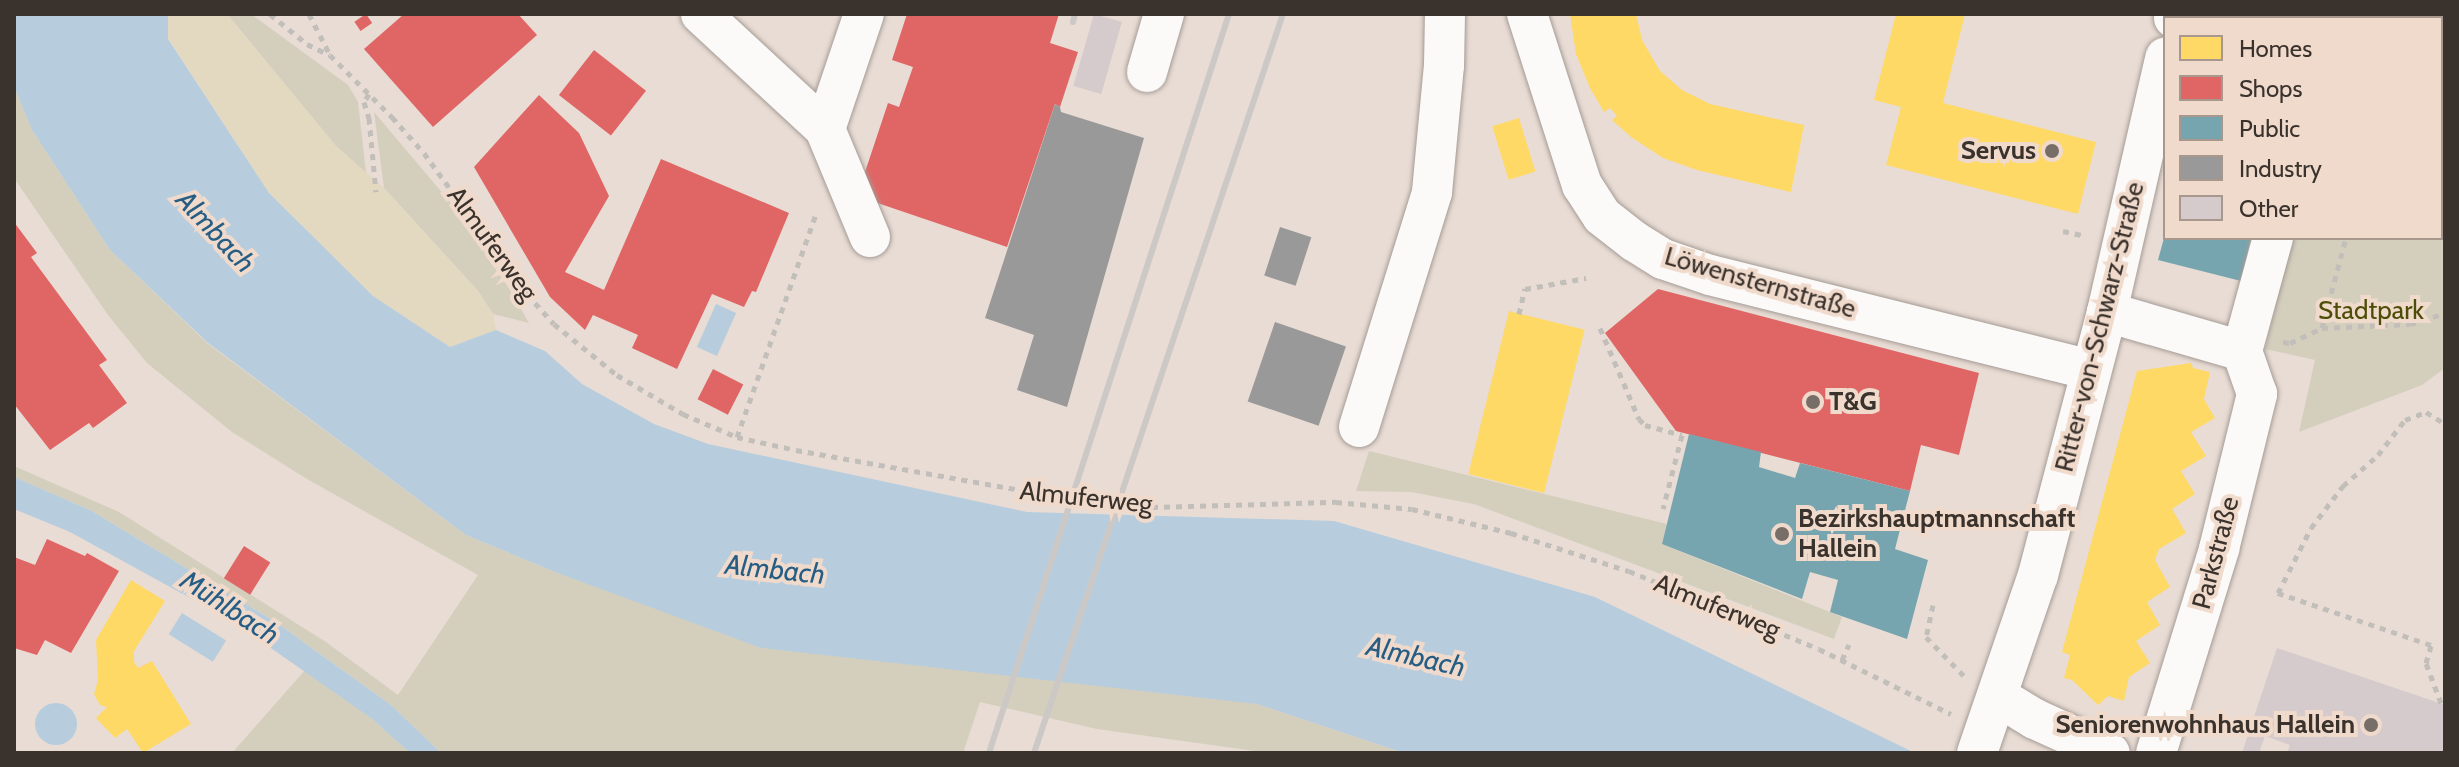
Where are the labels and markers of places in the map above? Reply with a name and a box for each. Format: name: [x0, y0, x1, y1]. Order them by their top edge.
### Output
place label: Servus: [1961, 135, 2036, 167]
marker: Servus: [2043, 142, 2061, 160]
place label: T&G: [1829, 386, 1877, 418]
marker: T&G: [1804, 393, 1822, 411]
place label: Bezirkshauptmannschaft Hallein: [1798, 503, 2076, 564]
marker: Bezirkshauptmannschaft Hallein: [1773, 525, 1791, 543]
place label: Seniorenwohnhaus Hallein: [2056, 709, 2355, 741]
marker: Seniorenwohnhaus Hallein: [2362, 716, 2380, 734]

